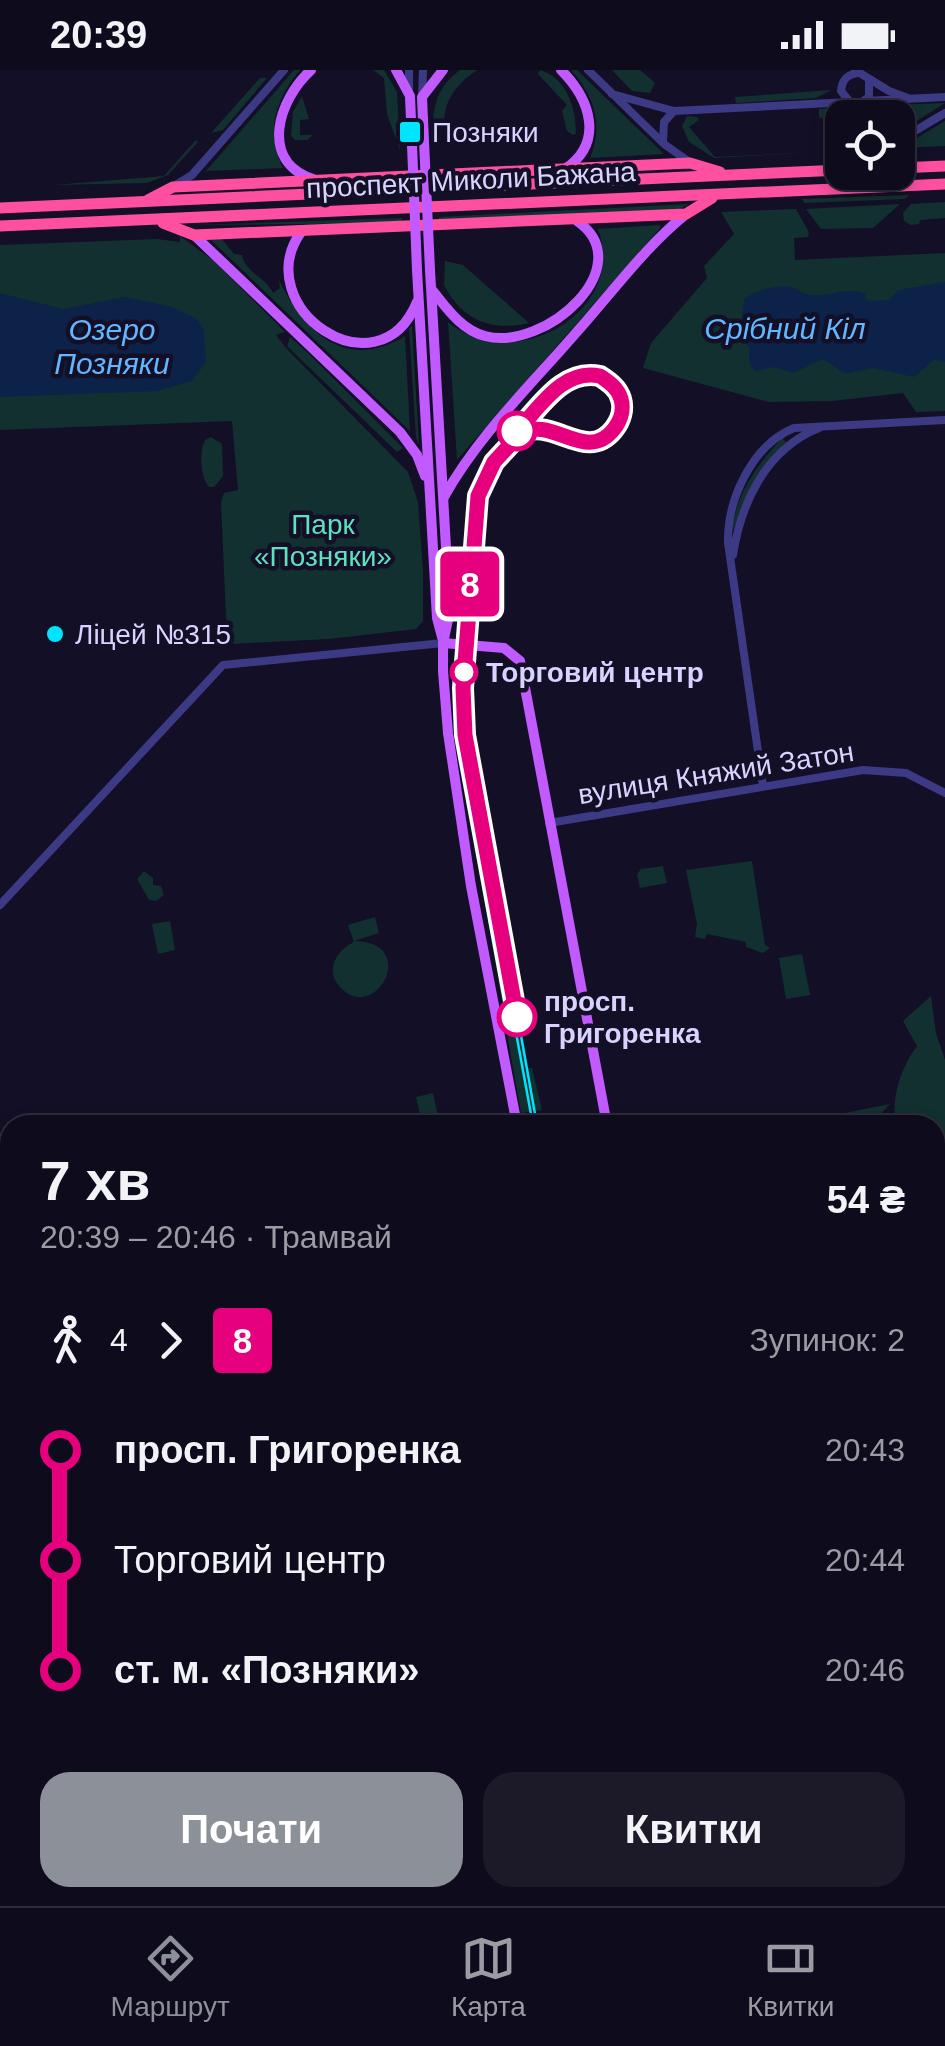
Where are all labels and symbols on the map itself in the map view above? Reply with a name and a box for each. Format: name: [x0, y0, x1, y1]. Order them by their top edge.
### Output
place label: Позняки: [432, 117, 539, 148]
marker: Позняки: [397, 119, 423, 145]
street label: проспект Миколи Бажана: [306, 156, 637, 204]
water label: Срібний Кіл: [704, 312, 866, 345]
water label: Озеро Позняки: [54, 313, 170, 380]
unlabelled marker: [498, 412, 536, 450]
park label: Парк «Позняки»: [254, 509, 392, 572]
line badge: 8: [438, 552, 502, 616]
place label: Ліцей №315: [75, 619, 231, 650]
marker: Ліцей №315: [44, 623, 66, 645]
place label: Торговий центр: [486, 657, 704, 688]
marker: Торговий центр: [451, 659, 477, 685]
street label: вулиця Княжий Затон: [576, 736, 856, 810]
place label: просп. Григоренка: [544, 986, 701, 1049]
marker: просп. Григоренка: [498, 998, 536, 1036]

